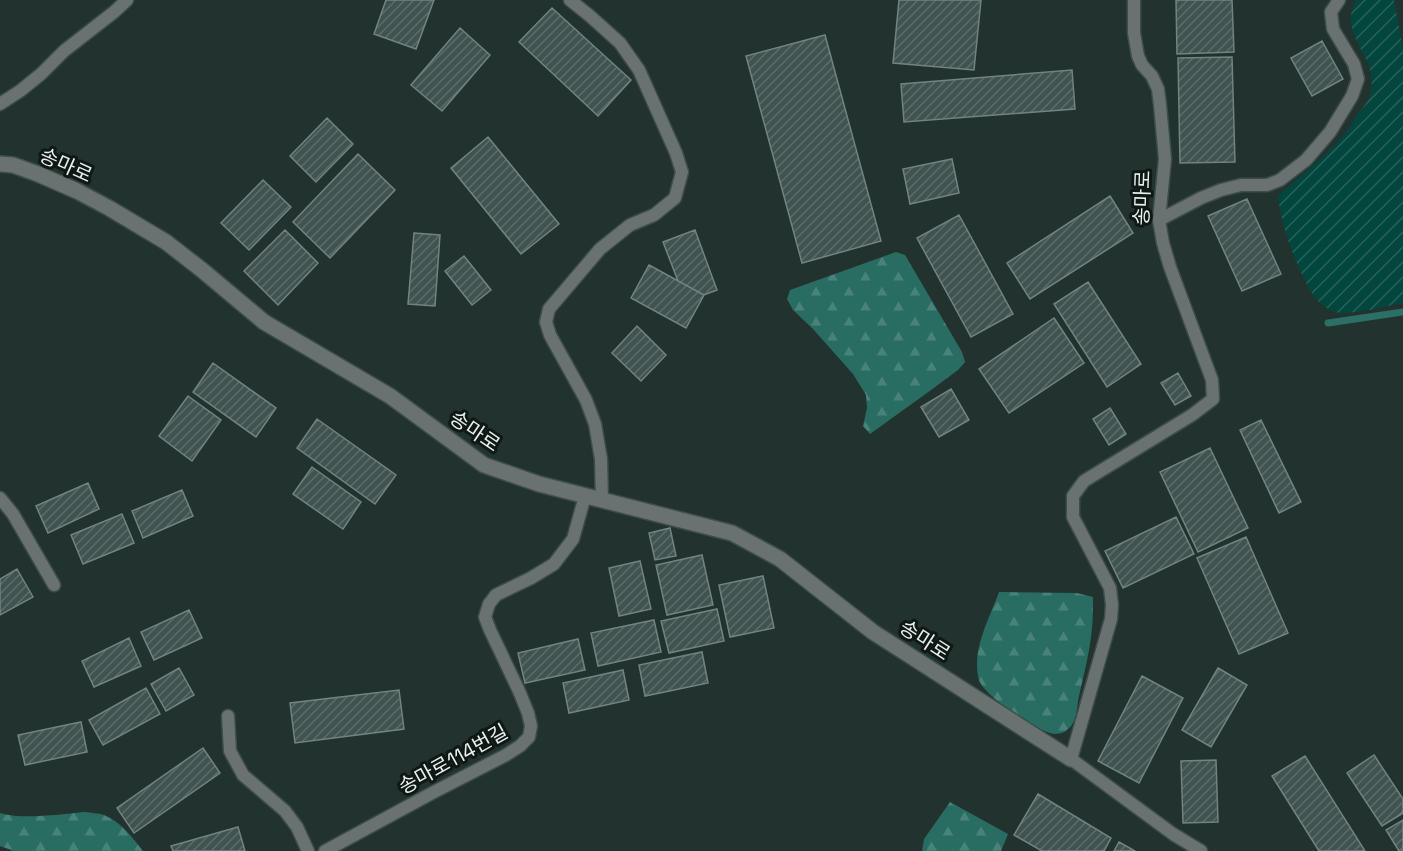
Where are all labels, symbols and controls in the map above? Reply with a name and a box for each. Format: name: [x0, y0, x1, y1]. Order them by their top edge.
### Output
street label: 송마로: [35, 142, 97, 188]
street label: 송마로: [1128, 170, 1156, 226]
street label: 송마로: [445, 405, 505, 457]
street label: 송마로: [895, 614, 955, 666]
street label: 송마로114번길: [394, 718, 512, 800]

